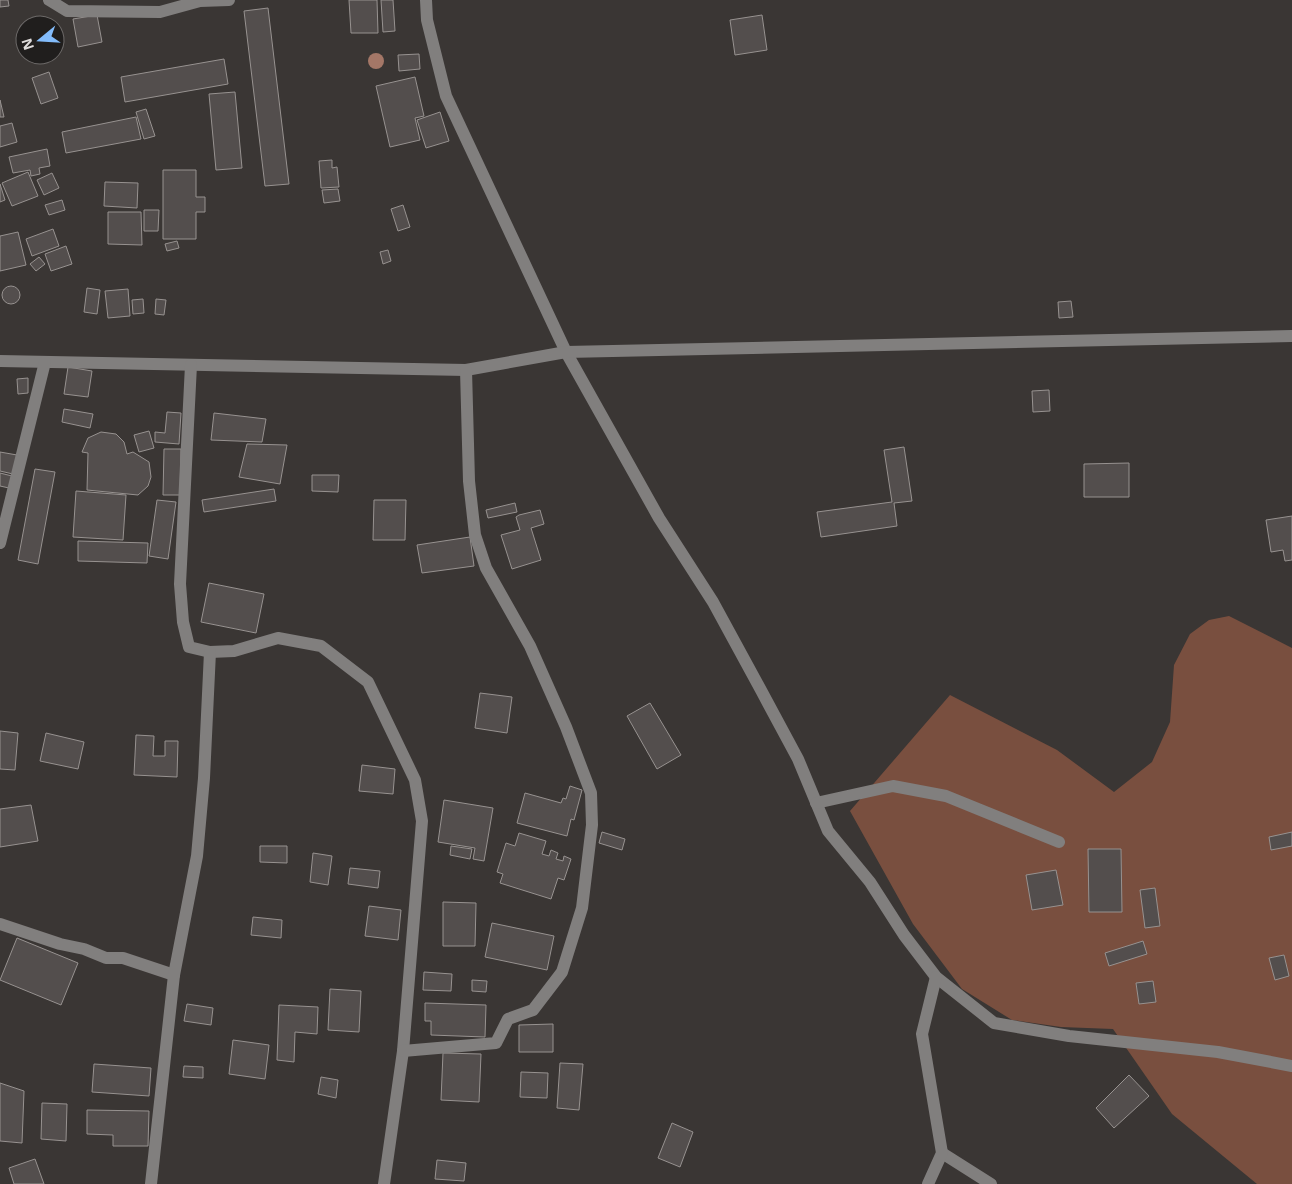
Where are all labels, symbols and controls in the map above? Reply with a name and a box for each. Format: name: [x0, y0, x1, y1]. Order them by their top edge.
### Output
north arrow: [15, 15, 65, 65]
text: N: [16, 36, 38, 53]

